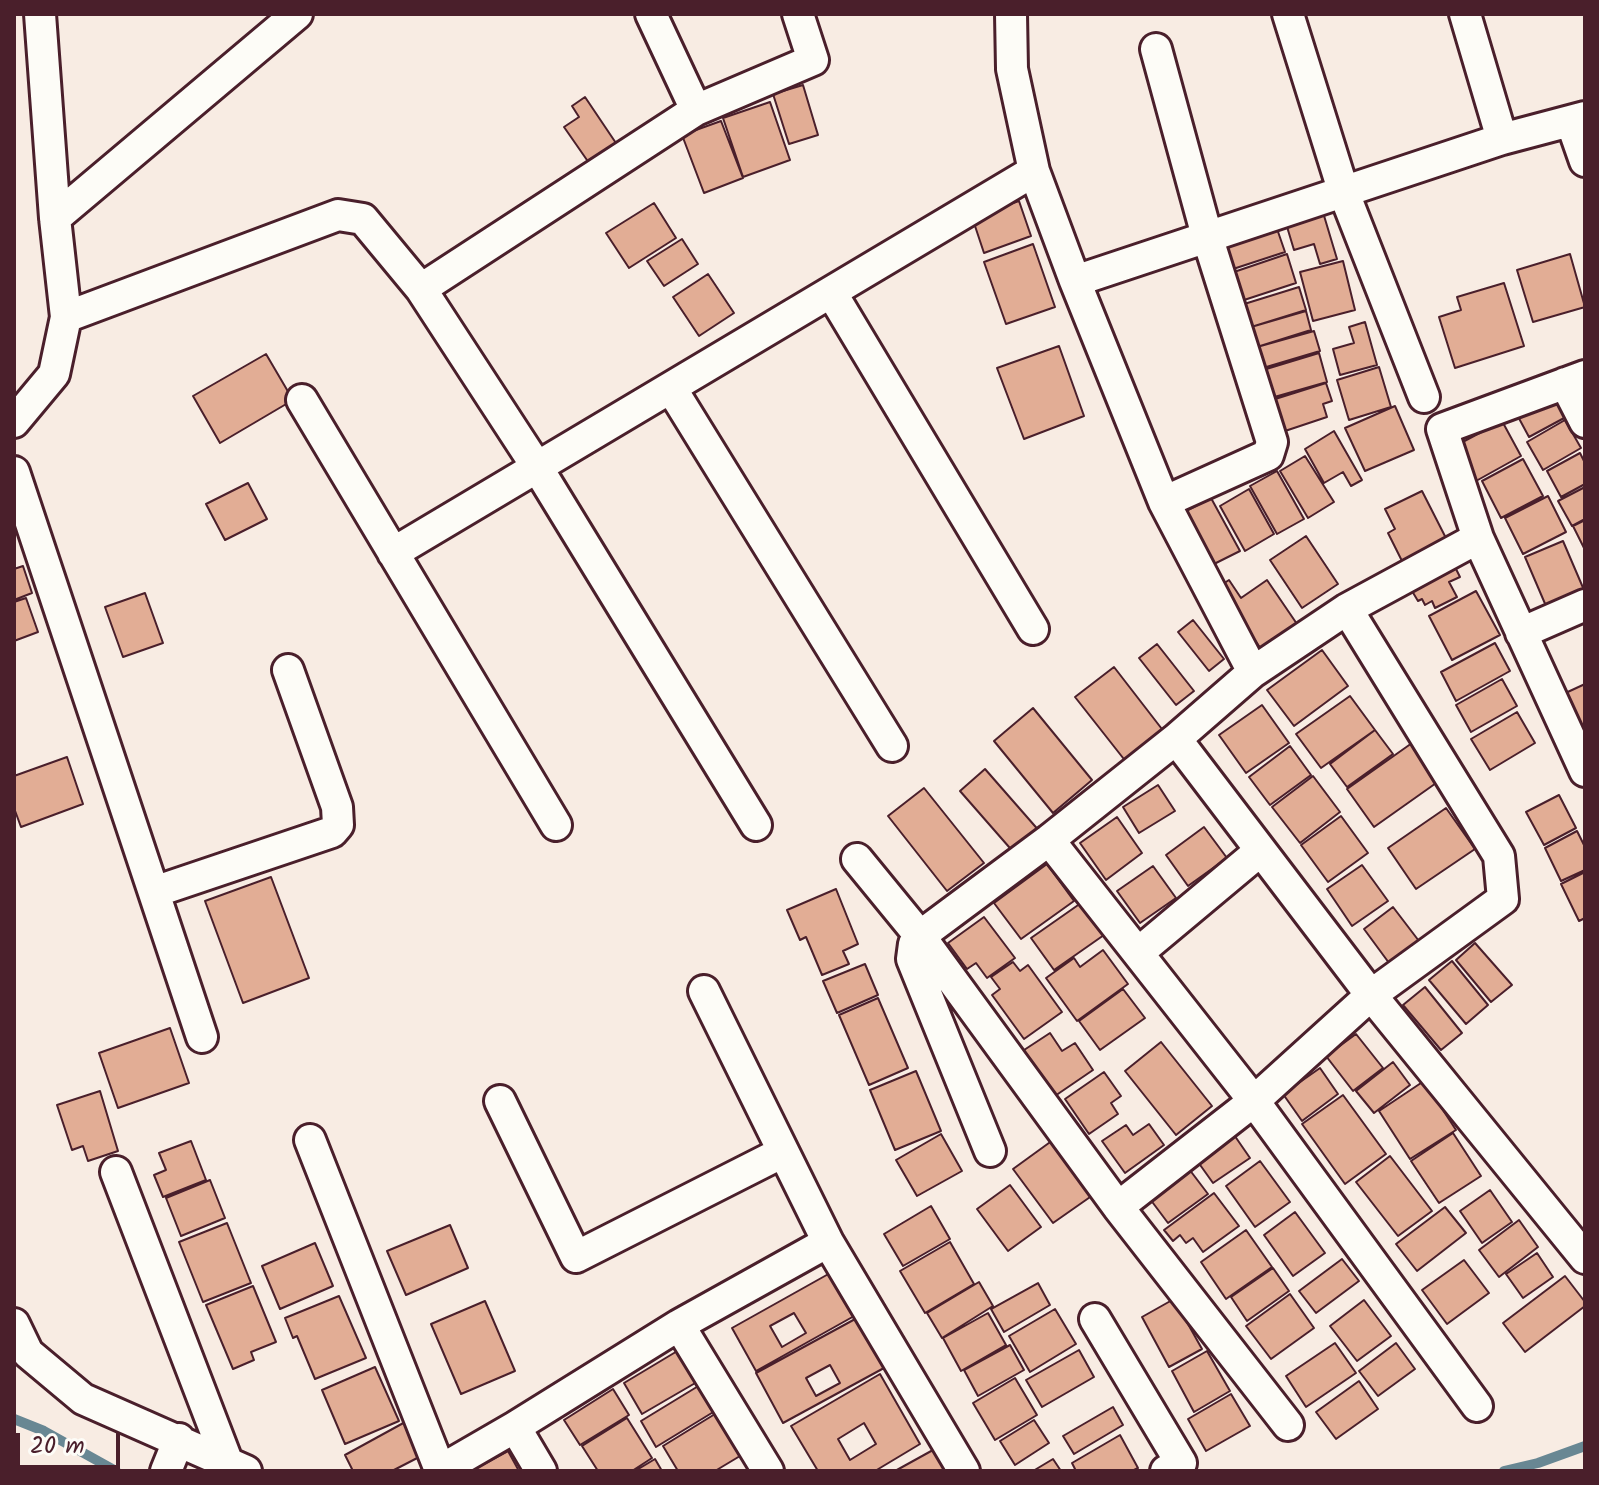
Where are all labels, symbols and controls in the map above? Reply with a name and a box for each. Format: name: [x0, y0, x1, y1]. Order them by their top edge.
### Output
scale bar: [20, 1417, 124, 1467]
text: 20 m: [30, 1427, 85, 1466]

